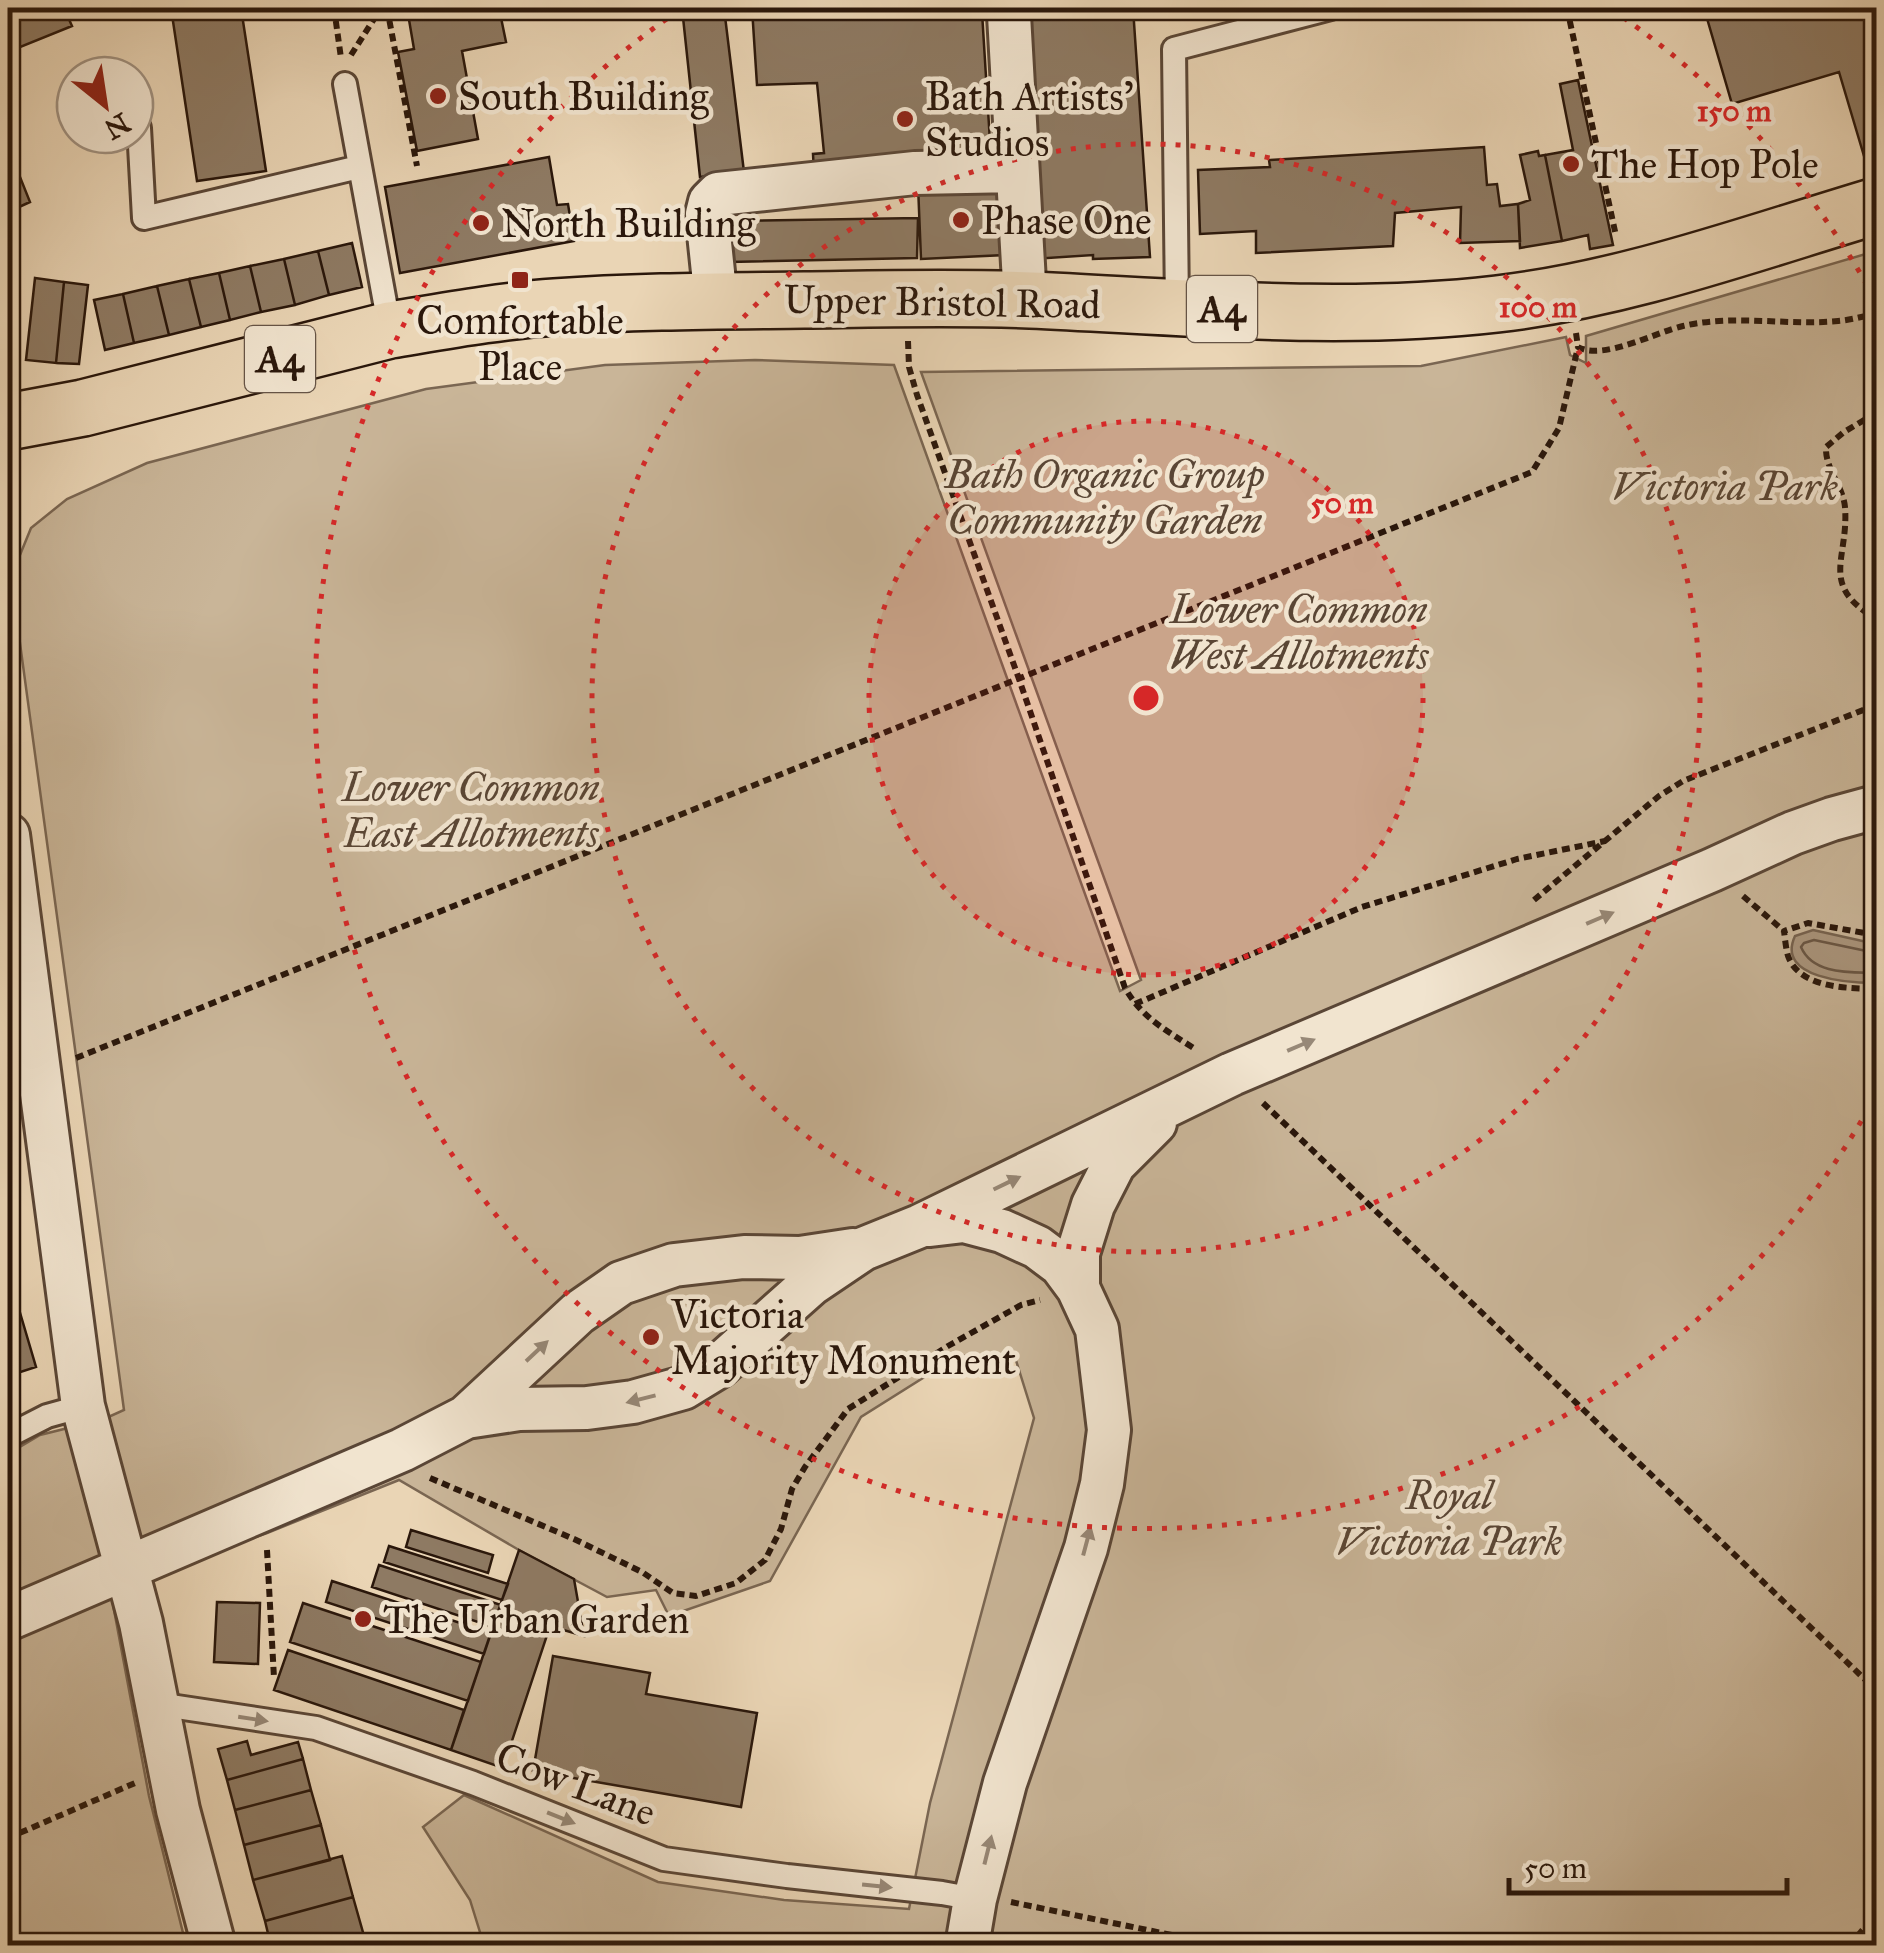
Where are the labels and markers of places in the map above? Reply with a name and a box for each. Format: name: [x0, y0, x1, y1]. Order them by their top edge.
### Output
place label: South Building: [458, 72, 709, 121]
place label: Bath Artists' Studios: [925, 72, 1134, 167]
marker: South Building: [427, 85, 449, 107]
marker: Bath Artists' Studios: [894, 108, 916, 130]
place label: The Hop Pole: [1591, 140, 1819, 189]
marker: The Hop Pole: [1560, 153, 1582, 175]
place label: Phase One: [981, 196, 1152, 245]
place label: North Building: [501, 199, 756, 248]
marker: Phase One: [950, 209, 972, 231]
marker: North Building: [470, 212, 492, 234]
marker: Comfortable Place: [509, 269, 531, 291]
place label: Comfortable Place: [416, 296, 624, 391]
centre of rings: [1128, 680, 1164, 716]
place label: Victoria Majority Monument: [670, 1290, 1016, 1385]
marker: Victoria Majority Monument: [640, 1326, 662, 1348]
place label: The Urban Garden: [383, 1595, 689, 1644]
marker: The Urban Garden: [352, 1608, 374, 1630]

